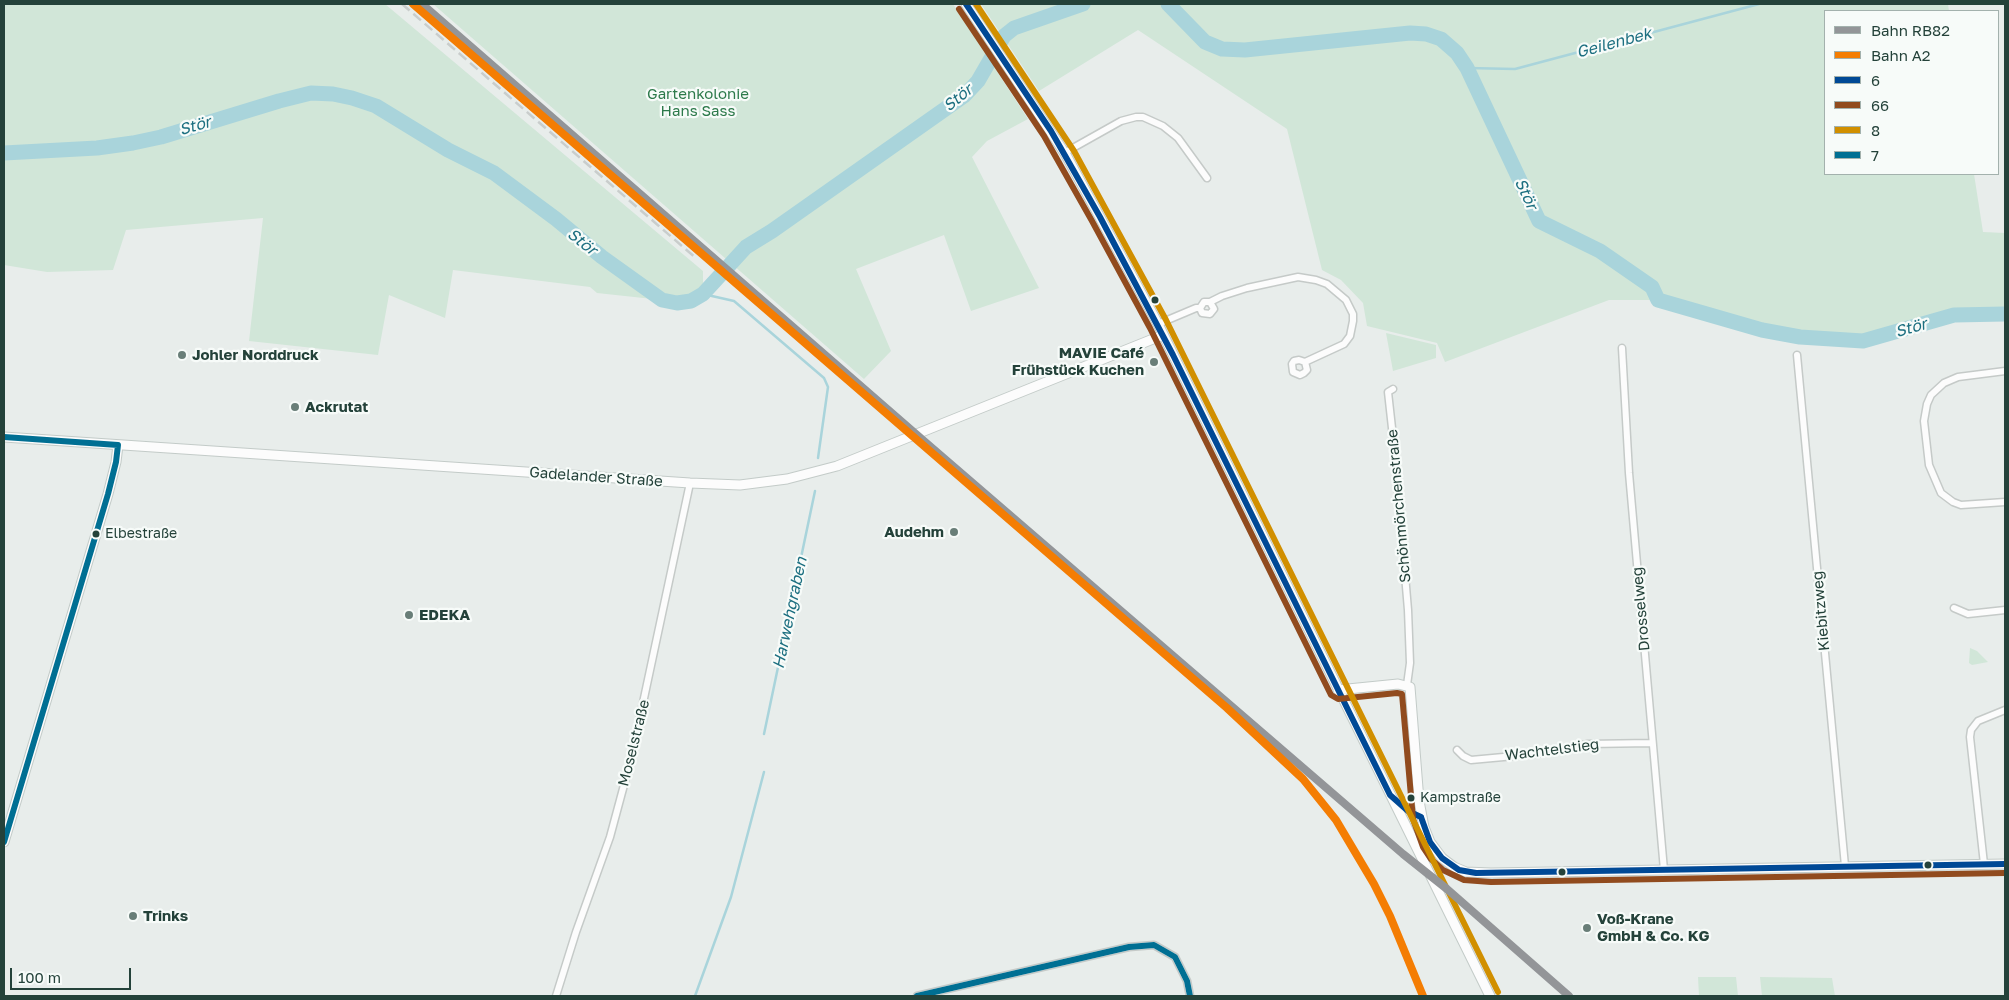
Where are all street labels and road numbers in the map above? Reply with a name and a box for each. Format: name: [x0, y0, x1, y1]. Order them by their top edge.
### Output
street label: Schönmörchenstraße: [1383, 428, 1415, 584]
street label: Gadelander Straße: [529, 463, 663, 491]
street label: Drosselweg: [1628, 566, 1654, 652]
street label: Kiebitzweg: [1809, 570, 1833, 652]
street label: Moselstraße: [615, 698, 653, 788]
street label: Wachtelstieg: [1504, 735, 1600, 765]

